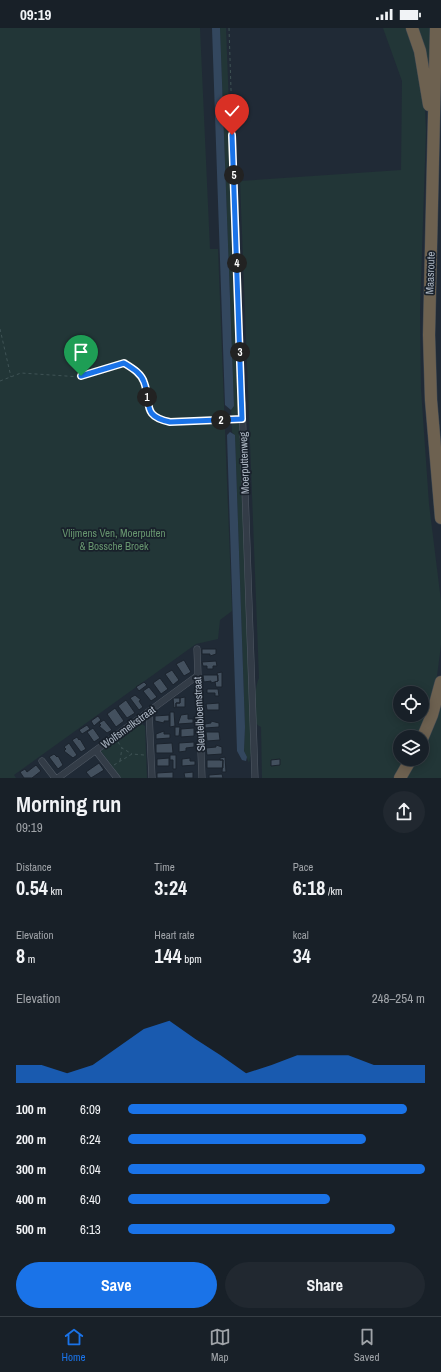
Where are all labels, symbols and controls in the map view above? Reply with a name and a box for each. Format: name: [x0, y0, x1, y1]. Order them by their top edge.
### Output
text: 09:19: [20, 4, 51, 25]
pin: [215, 94, 249, 135]
icon: check: [221, 100, 243, 122]
pin: 5: [224, 165, 244, 185]
text: 5: [231, 168, 237, 182]
street label: Maasroute: [422, 251, 438, 295]
pin: 4: [227, 253, 247, 273]
text: 4: [234, 256, 240, 270]
pin: [64, 335, 98, 376]
icon: arrive: [70, 341, 92, 363]
pin: 3: [230, 342, 250, 362]
text: 3: [237, 345, 243, 359]
pin: 1: [137, 387, 157, 407]
text: 1: [144, 390, 150, 404]
pin: 2: [211, 410, 231, 430]
text: 2: [218, 413, 224, 427]
street label: Moerputtenweg: [236, 432, 252, 494]
park label: Vlijmens Ven, Moerputten & Bossche Broek: [62, 526, 166, 553]
street label: Sleutelbloemstraat: [190, 676, 208, 752]
map controls: [393, 686, 429, 766]
button: locate: [393, 686, 429, 722]
street label: Wolfsmelkstraat: [98, 702, 158, 751]
button: layers: [393, 730, 429, 766]
text: Morning run: [16, 789, 121, 819]
button: share: [383, 791, 425, 833]
text: 09:19: [16, 819, 43, 836]
text: Distance: [16, 860, 52, 874]
text: Time: [154, 860, 175, 874]
text: Pace: [293, 860, 313, 874]
text: 0.54: [16, 874, 48, 901]
text: 3:24: [154, 874, 187, 901]
text: 6:18: [293, 874, 325, 901]
text: km: [48, 884, 62, 898]
text: /km: [325, 884, 343, 898]
text: Elevation: [16, 928, 54, 942]
text: Heart rate: [154, 928, 194, 942]
text: kcal: [293, 928, 309, 942]
text: 8: [16, 942, 25, 969]
text: 144: [154, 942, 182, 969]
text: 34: [293, 942, 311, 969]
text: m: [25, 952, 35, 966]
text: bpm: [182, 952, 202, 966]
text: Elevation: [16, 990, 60, 1007]
text: 248–254 m: [372, 990, 425, 1007]
text: 100 m: [16, 1101, 46, 1118]
text: 6:09: [80, 1101, 101, 1118]
text: 200 m: [16, 1131, 46, 1148]
text: 6:24: [80, 1131, 101, 1148]
text: 300 m: [16, 1161, 46, 1178]
text: 6:04: [80, 1161, 101, 1178]
text: 400 m: [16, 1191, 46, 1208]
text: 6:40: [80, 1191, 101, 1208]
text: 500 m: [16, 1221, 46, 1238]
text: 6:13: [80, 1221, 101, 1238]
button: Save: [16, 1262, 217, 1308]
button: Share: [225, 1262, 425, 1308]
tab: Home: [62, 1326, 86, 1364]
tab: Map: [209, 1326, 231, 1364]
tab: Saved: [354, 1326, 379, 1364]

